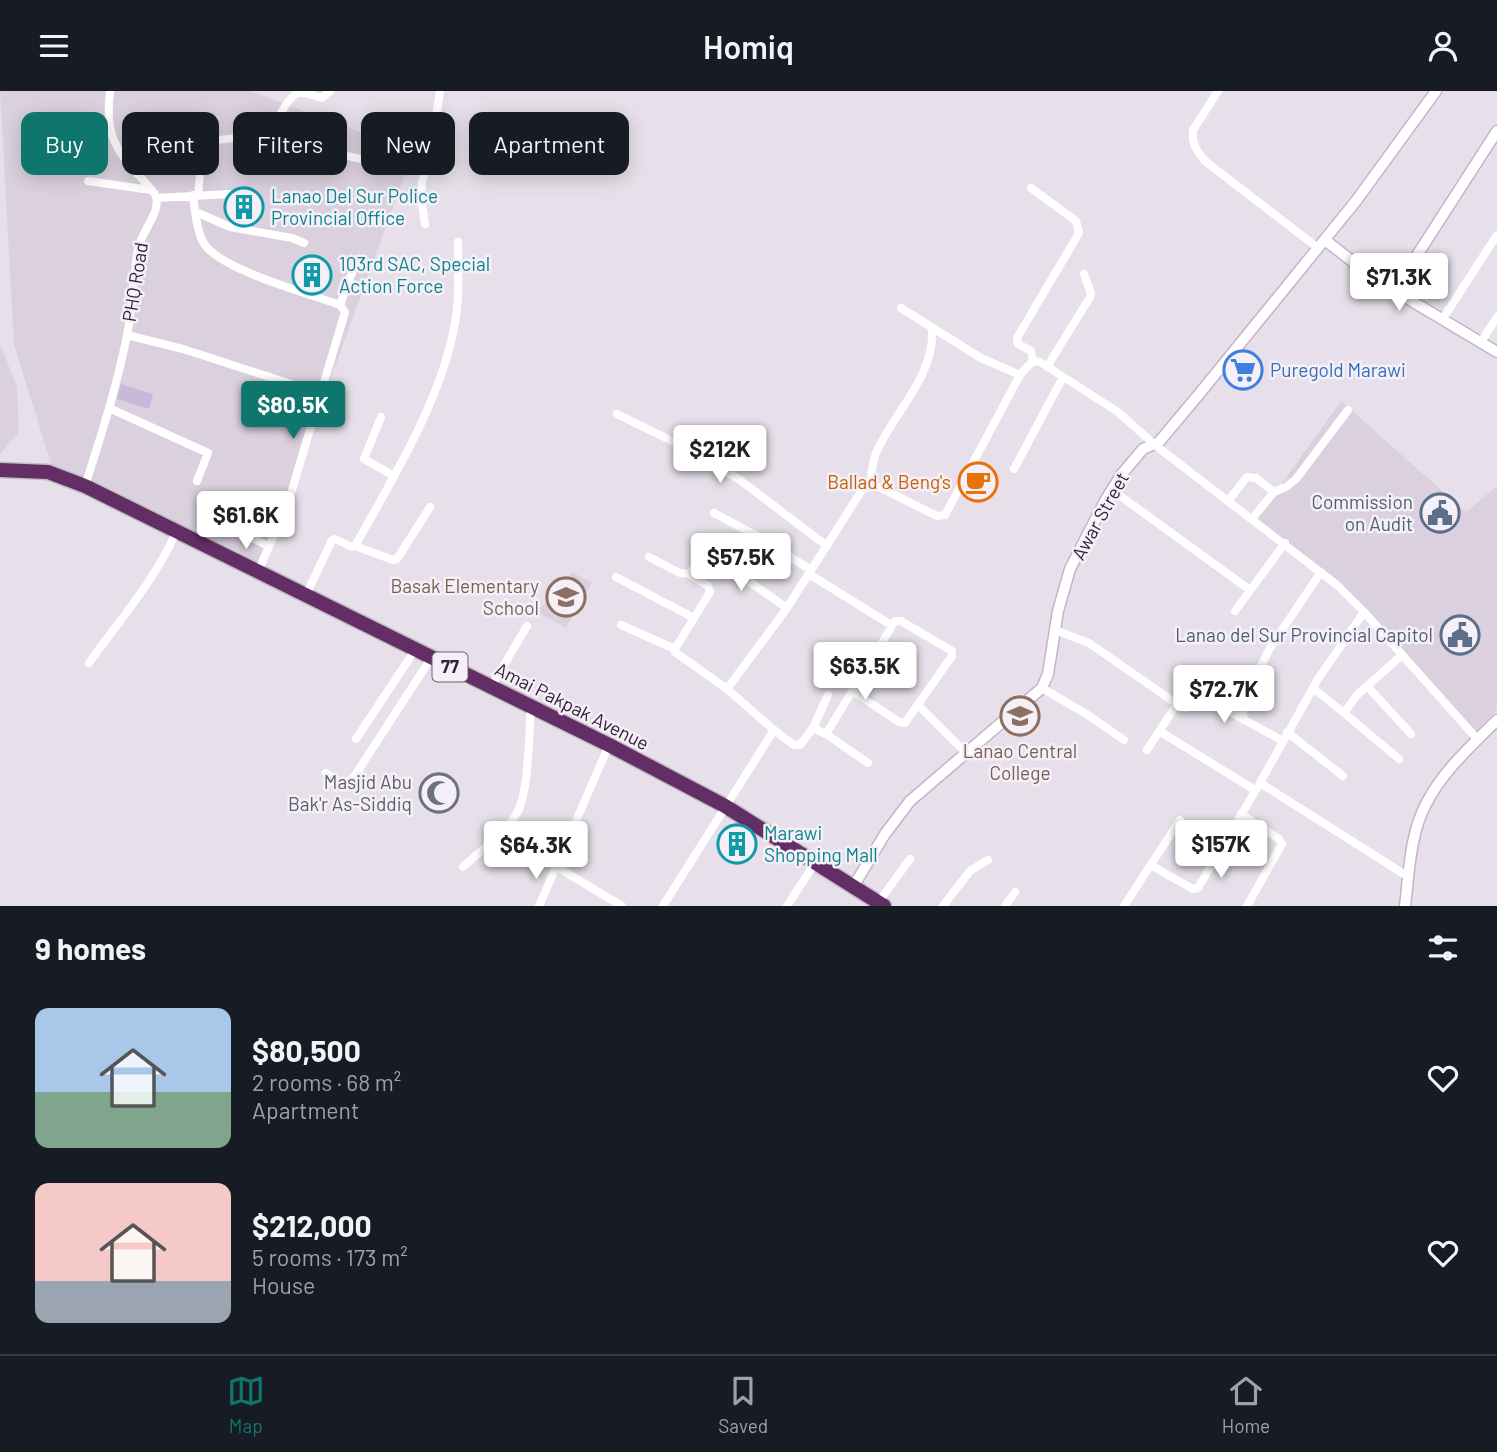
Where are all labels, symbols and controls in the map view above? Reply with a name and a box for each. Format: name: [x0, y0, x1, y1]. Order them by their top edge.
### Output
icon: menu: [35, 27, 73, 65]
text: Homiq: [703, 27, 794, 65]
icon: person: [1424, 27, 1462, 65]
chip: Buy: [21, 112, 108, 175]
chip: Rent: [122, 112, 219, 175]
chip: Filters: [233, 112, 347, 175]
chip: New: [361, 112, 455, 175]
chip: Apartment: [469, 112, 629, 175]
place label: Lanao Del Sur Police Provincial Office: [271, 184, 438, 229]
building icon: Lanao Del Sur Police Provincial Office: [223, 186, 265, 228]
street label: PHQ Road: [117, 240, 152, 323]
place label: 103rd SAC, Special Action Force: [339, 252, 490, 297]
pin: $71.3K: [1342, 253, 1456, 313]
building icon: 103rd SAC, Special Action Force: [291, 254, 333, 296]
text: $71.3K: [1366, 262, 1432, 290]
supermarket icon: Puregold Marawi: [1222, 349, 1264, 391]
place label: Puregold Marawi: [1270, 358, 1406, 381]
pin: $80.5K: [236, 381, 350, 441]
text: $80.5K: [257, 390, 329, 418]
pin: $212K: [671, 425, 769, 485]
text: $212K: [689, 434, 751, 462]
cafe icon: Ballad & Beng's: [957, 461, 999, 503]
street label: Awar Street: [1066, 468, 1133, 564]
place label: Ballad & Beng's: [827, 470, 951, 493]
place label: Commission on Audit: [1311, 490, 1413, 535]
pin: $61.6K: [189, 491, 303, 551]
public building icon: Commission on Audit: [1419, 492, 1461, 534]
text: $61.6K: [213, 500, 279, 528]
pin: $57.5K: [684, 533, 798, 593]
text: $57.5K: [707, 542, 775, 570]
place label: Basak Elementary School: [391, 574, 539, 619]
school or university icon: Basak Elementary School: [545, 576, 587, 618]
public building icon: Lanao del Sur Provincial Capitol: [1439, 614, 1481, 656]
place label: Lanao del Sur Provincial Capitol: [1175, 623, 1433, 646]
pin: $63.5K: [808, 643, 922, 702]
text: $63.5K: [830, 651, 900, 679]
road number: 77: [433, 653, 468, 681]
street label: Amai Pakpak Avenue: [491, 657, 653, 754]
pin: $72.7K: [1167, 665, 1281, 725]
text: $72.7K: [1189, 674, 1259, 702]
school or university icon: Lanao Central College: [999, 695, 1041, 737]
place label: Lanao Central College: [963, 739, 1077, 784]
place label: Masjid Abu Bak'r As-Siddiq: [288, 770, 412, 815]
mosque icon: Masjid Abu Bak'r As-Siddiq: [418, 772, 460, 814]
pin: $64.3K: [479, 821, 593, 881]
place label: Marawi Shopping Mall: [764, 821, 878, 866]
pin: $157K: [1172, 821, 1270, 880]
building icon: Marawi Shopping Mall: [716, 823, 758, 865]
text: $157K: [1191, 829, 1251, 857]
text: $64.3K: [500, 830, 572, 858]
icon: filters: [1424, 929, 1462, 967]
text: 9 homes: [35, 930, 146, 966]
text: $80,500: [252, 1032, 361, 1068]
icon: home: [91, 1036, 175, 1120]
icon: heart: [1424, 1059, 1462, 1097]
text: 2 rooms · 68 m²: [252, 1068, 401, 1096]
text: Apartment: [252, 1096, 359, 1124]
text: $212,000: [252, 1207, 372, 1243]
icon: home: [91, 1211, 175, 1295]
icon: heart: [1424, 1234, 1462, 1272]
text: 5 rooms · 173 m²: [252, 1243, 408, 1271]
text: House: [252, 1271, 315, 1299]
tab: Map: [227, 1372, 265, 1437]
tab: Saved: [718, 1372, 768, 1437]
tab: Home: [1222, 1372, 1270, 1437]

